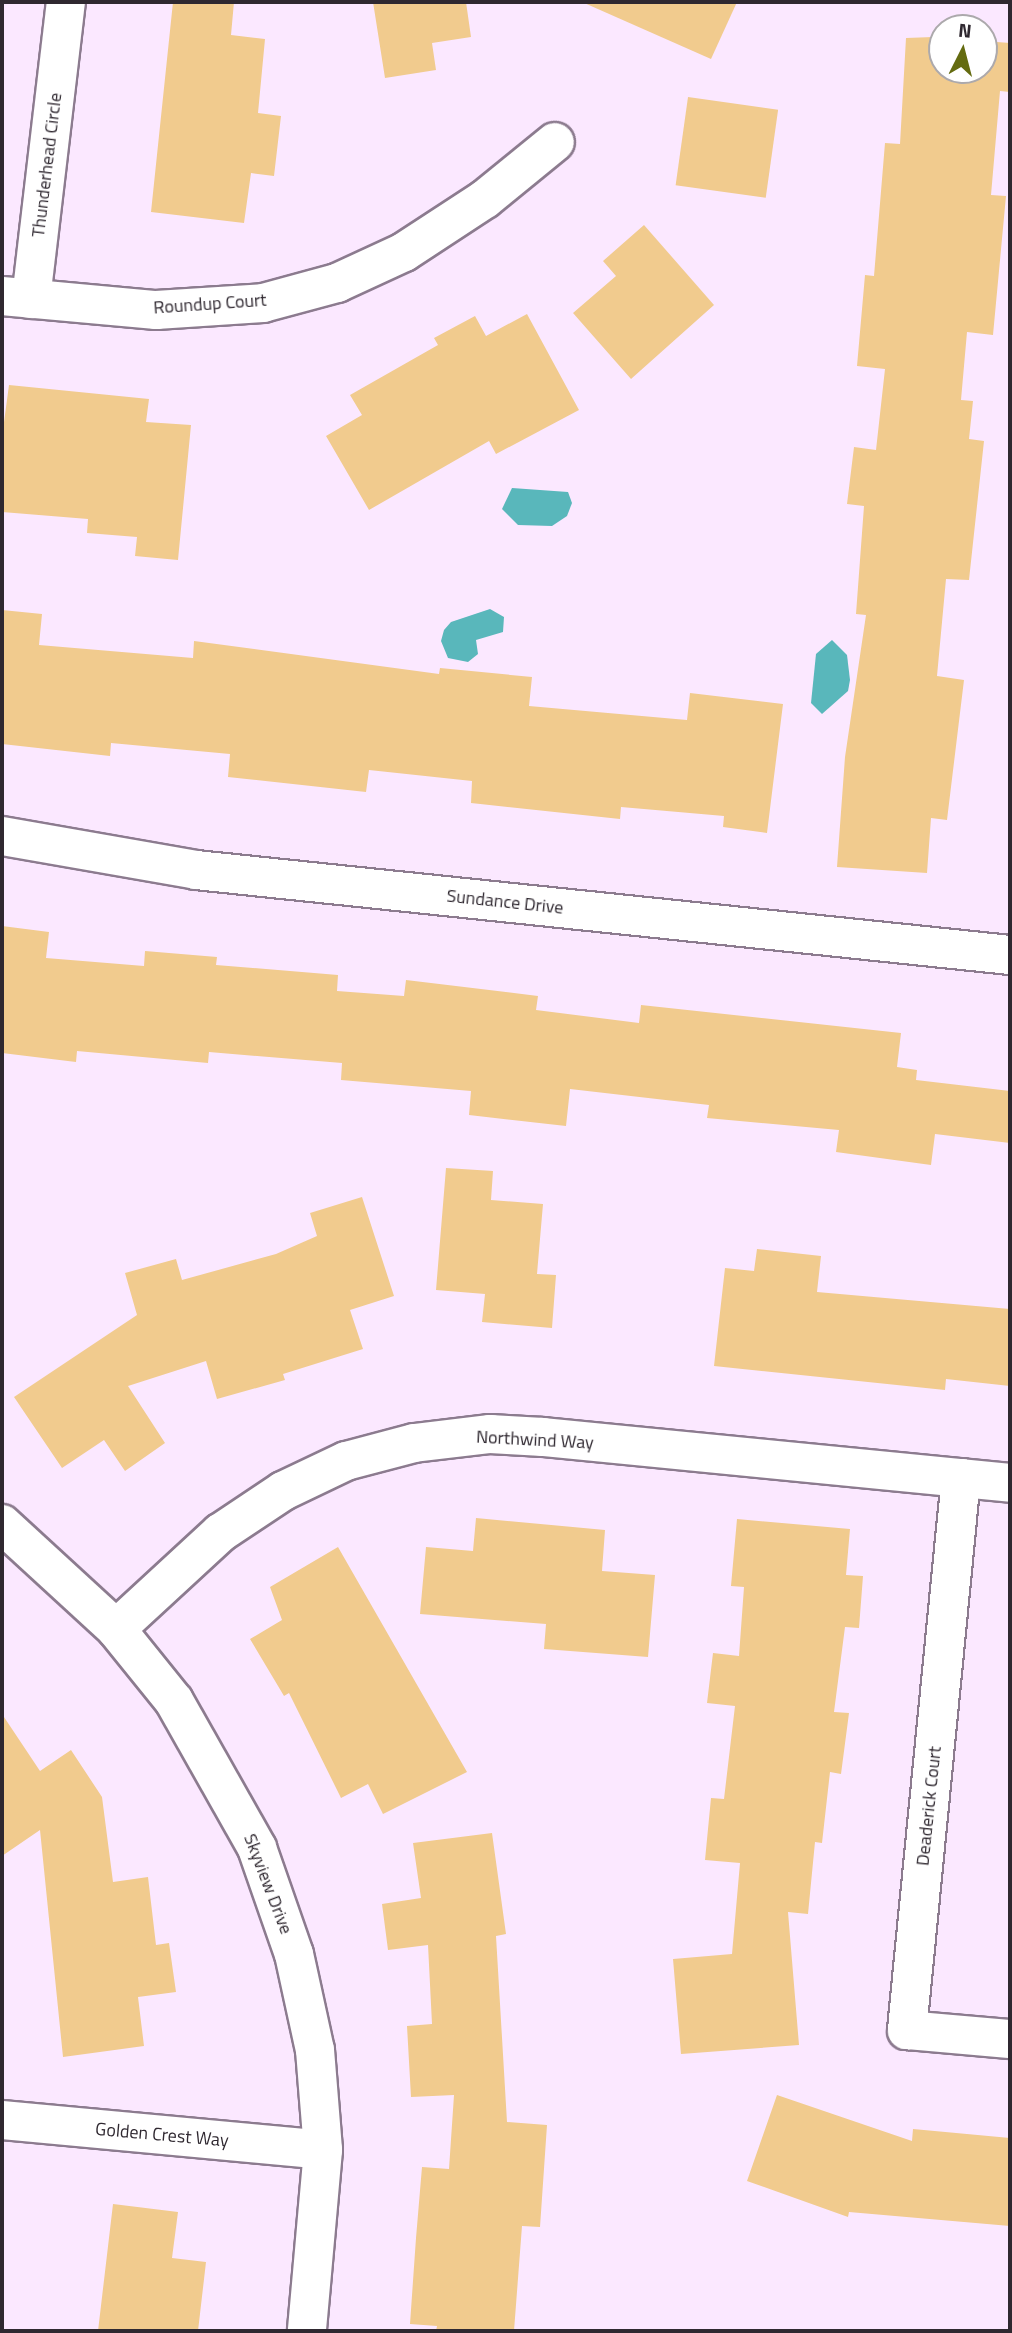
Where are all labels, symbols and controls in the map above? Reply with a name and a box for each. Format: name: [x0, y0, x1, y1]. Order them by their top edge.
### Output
north arrow: [928, 14, 998, 84]
text: N: [957, 14, 973, 45]
street label: Thunderhead Circle: [27, 92, 67, 238]
street label: Roundup Court: [153, 289, 267, 319]
street label: Sundance Drive: [446, 885, 564, 919]
street label: Northwind Way: [476, 1426, 594, 1454]
street label: Deaderick Court: [912, 1745, 946, 1867]
street label: Skyview Drive: [239, 1831, 297, 1937]
street label: Golden Crest Way: [94, 2118, 230, 2152]

